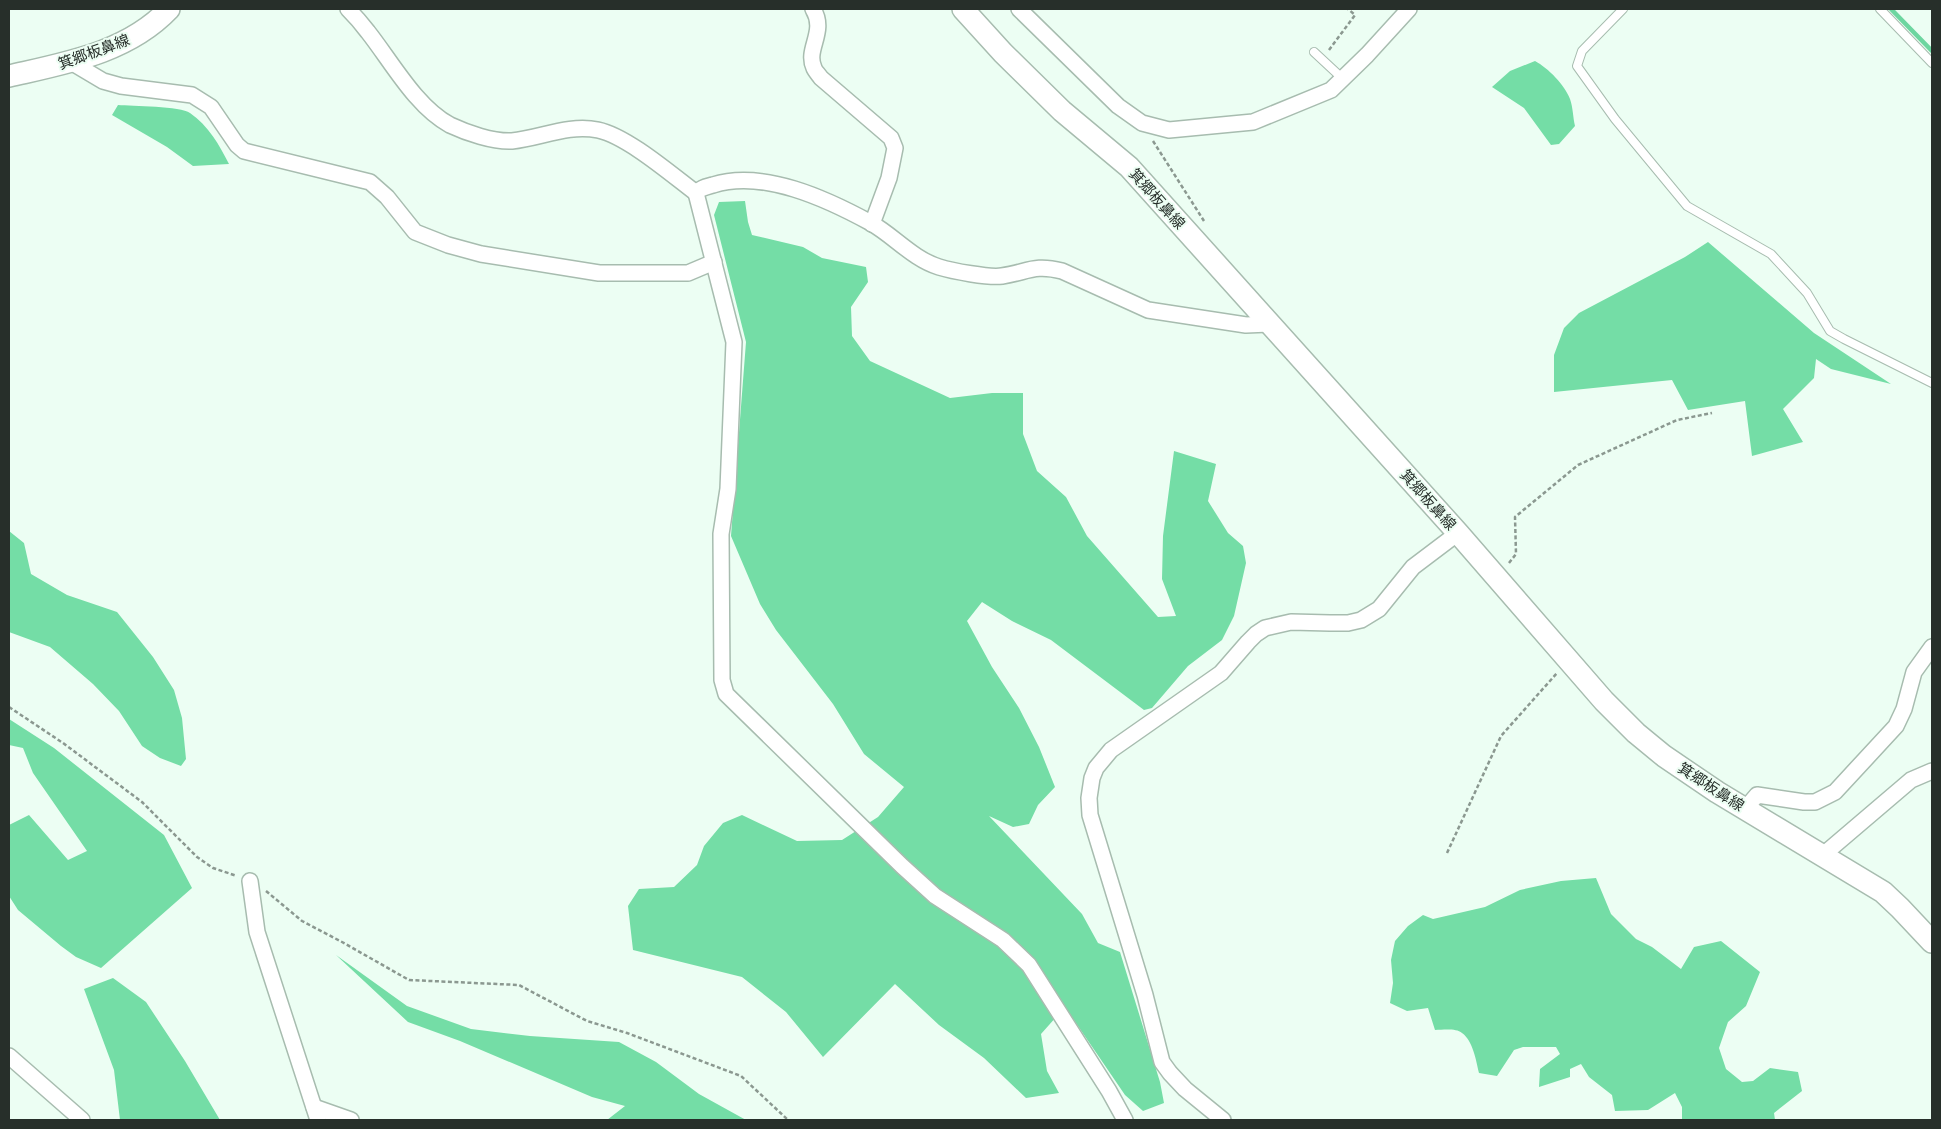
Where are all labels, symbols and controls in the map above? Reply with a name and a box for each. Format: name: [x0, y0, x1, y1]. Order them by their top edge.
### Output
street label: 箕郷板鼻線: [55, 29, 132, 73]
street label: 箕郷板鼻線: [1125, 164, 1190, 233]
street label: 箕郷板鼻線: [1396, 465, 1461, 534]
street label: 箕郷板鼻線: [1675, 757, 1748, 815]

